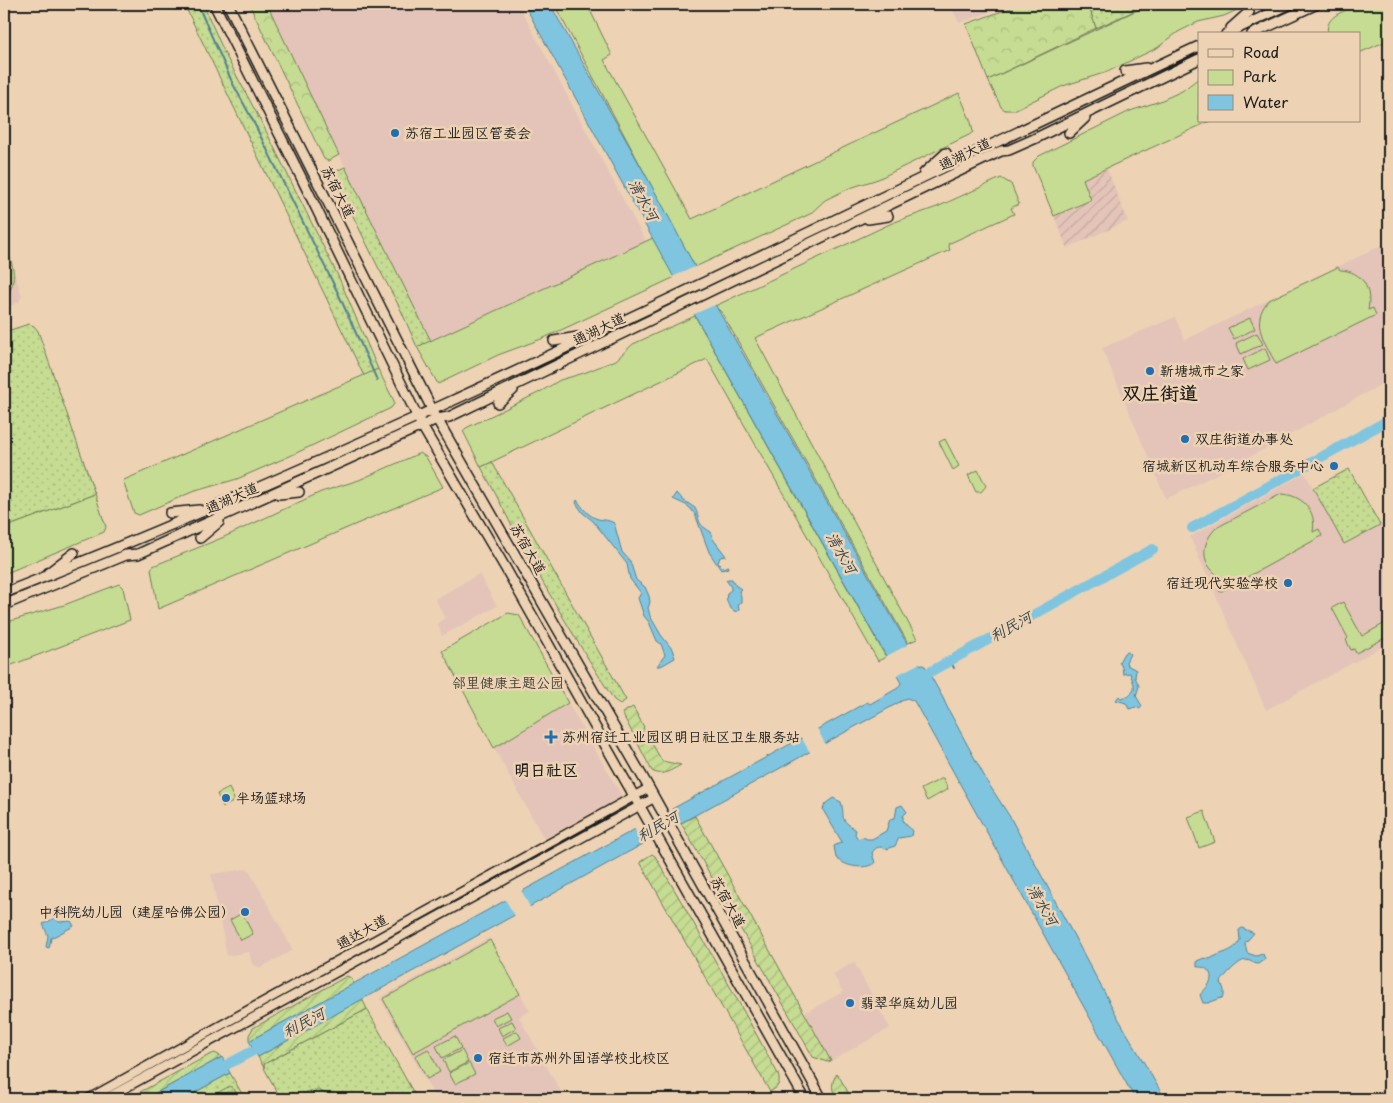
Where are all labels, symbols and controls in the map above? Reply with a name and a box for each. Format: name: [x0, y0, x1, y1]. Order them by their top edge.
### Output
legend: [1198, 32, 1360, 122]
text: Road: [1243, 40, 1279, 63]
text: Park: [1243, 64, 1277, 87]
text: Water: [1243, 90, 1288, 113]
place label: 苏宿工业园区管委会: [405, 122, 531, 143]
marker: 苏宿工业园区管委会: [389, 127, 401, 139]
street label: 通湖大道: [935, 132, 995, 175]
street label: 苏宿大道: [316, 162, 361, 221]
water label: 清水河: [623, 174, 667, 227]
street label: 通湖大道: [569, 307, 629, 350]
place label: 靳塘城市之家: [1160, 360, 1244, 381]
marker: 靳塘城市之家: [1144, 365, 1156, 377]
district label: 双庄街道: [1122, 378, 1198, 406]
place label: 双庄街道办事处: [1195, 428, 1293, 449]
marker: 双庄街道办事处: [1179, 433, 1191, 445]
place label: 宿城新区机动车综合服务中心: [1142, 455, 1324, 476]
marker: 宿城新区机动车综合服务中心: [1328, 460, 1340, 472]
street label: 通湖大道: [202, 477, 262, 519]
street label: 苏宿大道: [505, 519, 552, 578]
water label: 清水河: [821, 527, 865, 580]
place label: 宿迁现代实验学校: [1166, 572, 1278, 593]
marker: 宿迁现代实验学校: [1282, 577, 1294, 589]
water label: 利民河: [985, 603, 1038, 647]
park label: 邻里健康主题公园: [452, 672, 564, 693]
place label: 苏州宿迁工业园区明日社区卫生服务站: [562, 726, 800, 747]
marker: 苏州宿迁工业园区明日社区卫生服务站: [544, 730, 558, 744]
district label: 明日社区: [514, 757, 578, 781]
place label: 半场篮球场: [236, 787, 306, 808]
marker: 半场篮球场: [220, 792, 232, 804]
water label: 利民河: [632, 803, 685, 847]
street label: 苏宿大道: [706, 872, 751, 931]
water label: 清水河: [1022, 879, 1066, 932]
place label: 中科院幼儿园（建屋哈佛公园）: [39, 901, 235, 922]
marker: 中科院幼儿园（建屋哈佛公园）: [239, 906, 251, 918]
street label: 通达大道: [332, 909, 391, 954]
place label: 翡翠华庭幼儿园: [860, 992, 958, 1013]
marker: 翡翠华庭幼儿园: [844, 997, 856, 1009]
water label: 利民河: [278, 1000, 331, 1042]
place label: 宿迁市苏州外国语学校北校区: [488, 1047, 670, 1068]
marker: 宿迁市苏州外国语学校北校区: [472, 1052, 484, 1064]

